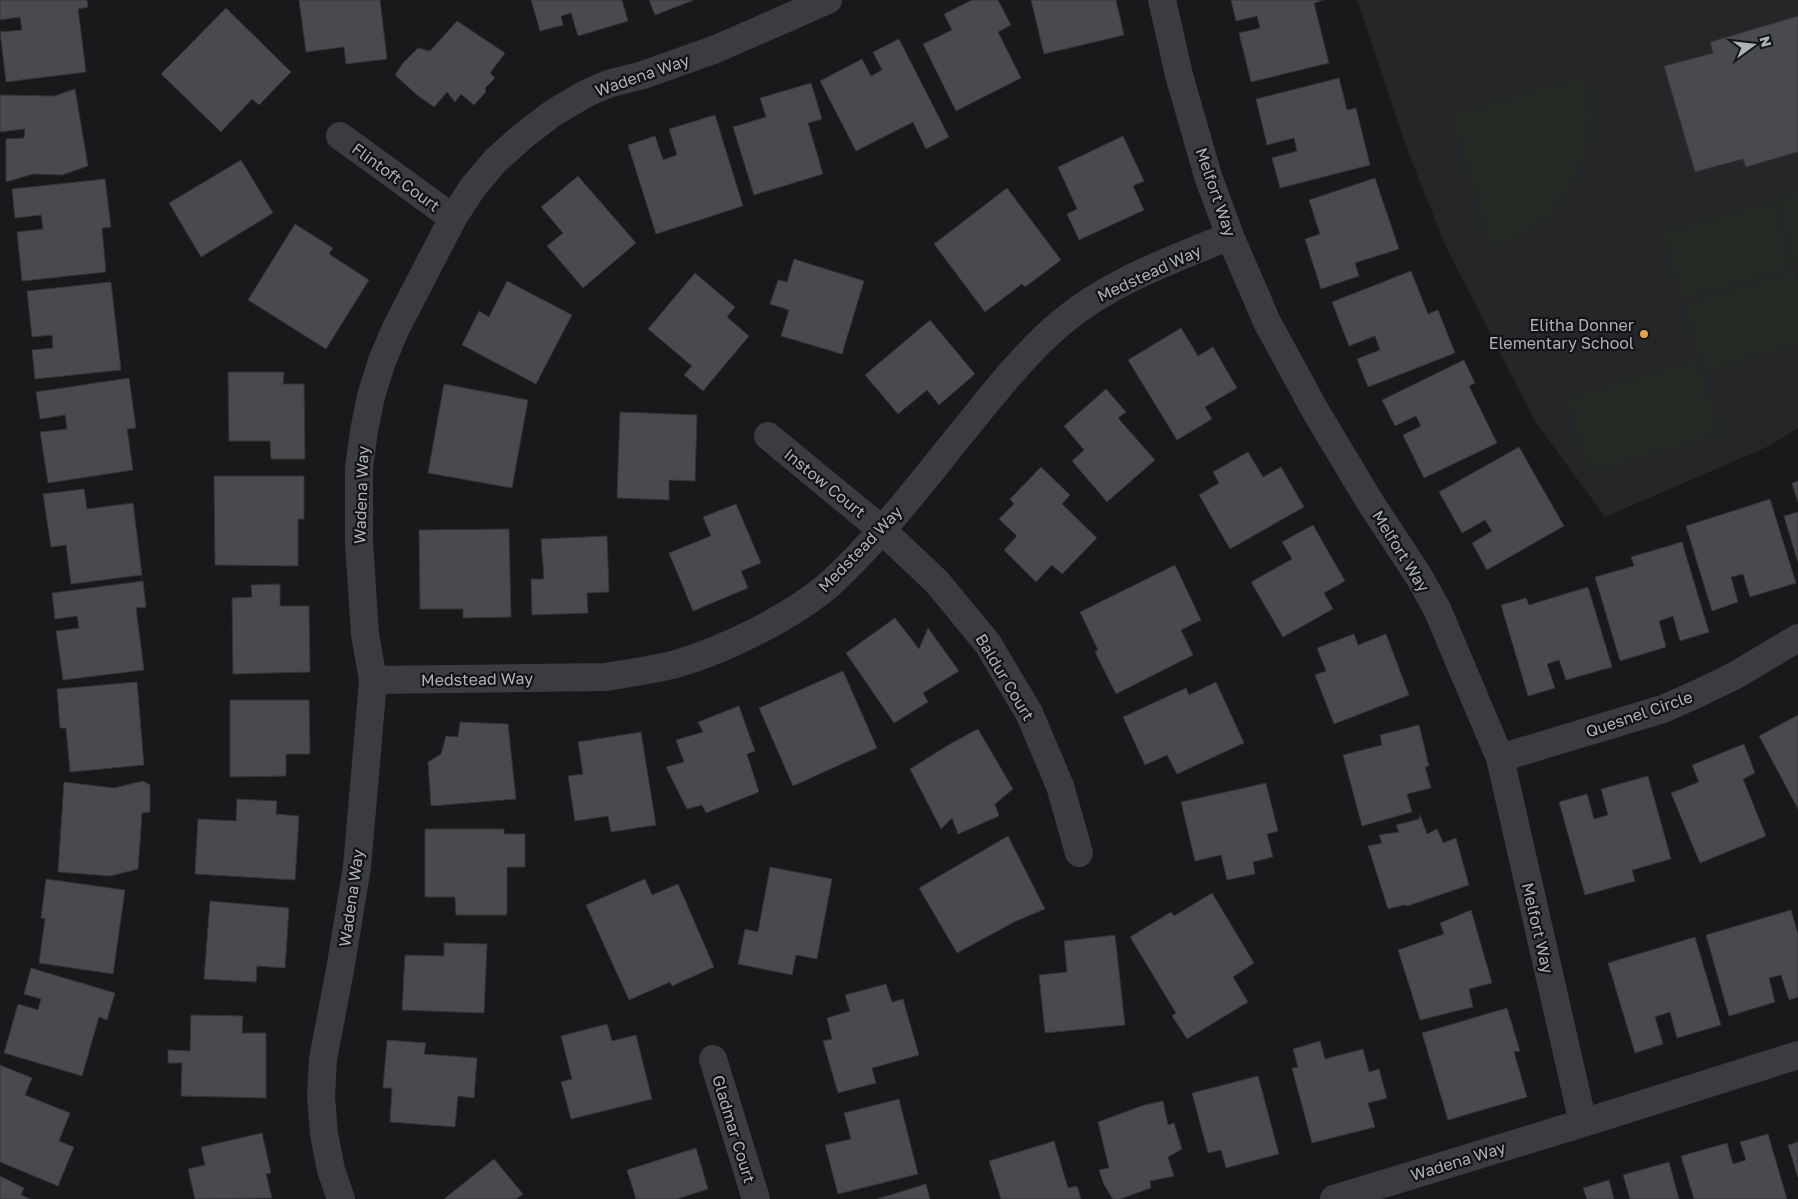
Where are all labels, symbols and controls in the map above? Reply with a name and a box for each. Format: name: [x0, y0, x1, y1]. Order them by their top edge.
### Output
north arrow: [1728, 20, 1778, 70]
text: N: [1756, 34, 1776, 49]
street label: Wadena Way: [592, 50, 692, 100]
street label: Flintoft Court: [348, 138, 444, 216]
street label: Melfort Way: [1191, 145, 1241, 239]
street label: Medstead Way: [1094, 240, 1204, 306]
place label: Elitha Donner Elementary School: [1489, 315, 1634, 353]
marker: Elitha Donner Elementary School: [1638, 328, 1650, 340]
street label: Instow Court: [780, 444, 870, 522]
street label: Wadena Way: [349, 446, 373, 544]
street label: Medstead Way: [814, 502, 906, 596]
street label: Melfort Way: [1368, 506, 1434, 596]
street label: Baldur Court: [971, 630, 1039, 724]
street label: Medstead Way: [421, 668, 533, 690]
street label: Quesnel Circle: [1583, 686, 1695, 742]
street label: Wadena Way: [334, 848, 368, 948]
street label: Melfort Way: [1518, 881, 1558, 975]
street label: Gladmar Court: [708, 1073, 760, 1185]
street label: Wadena Way: [1408, 1137, 1508, 1185]

